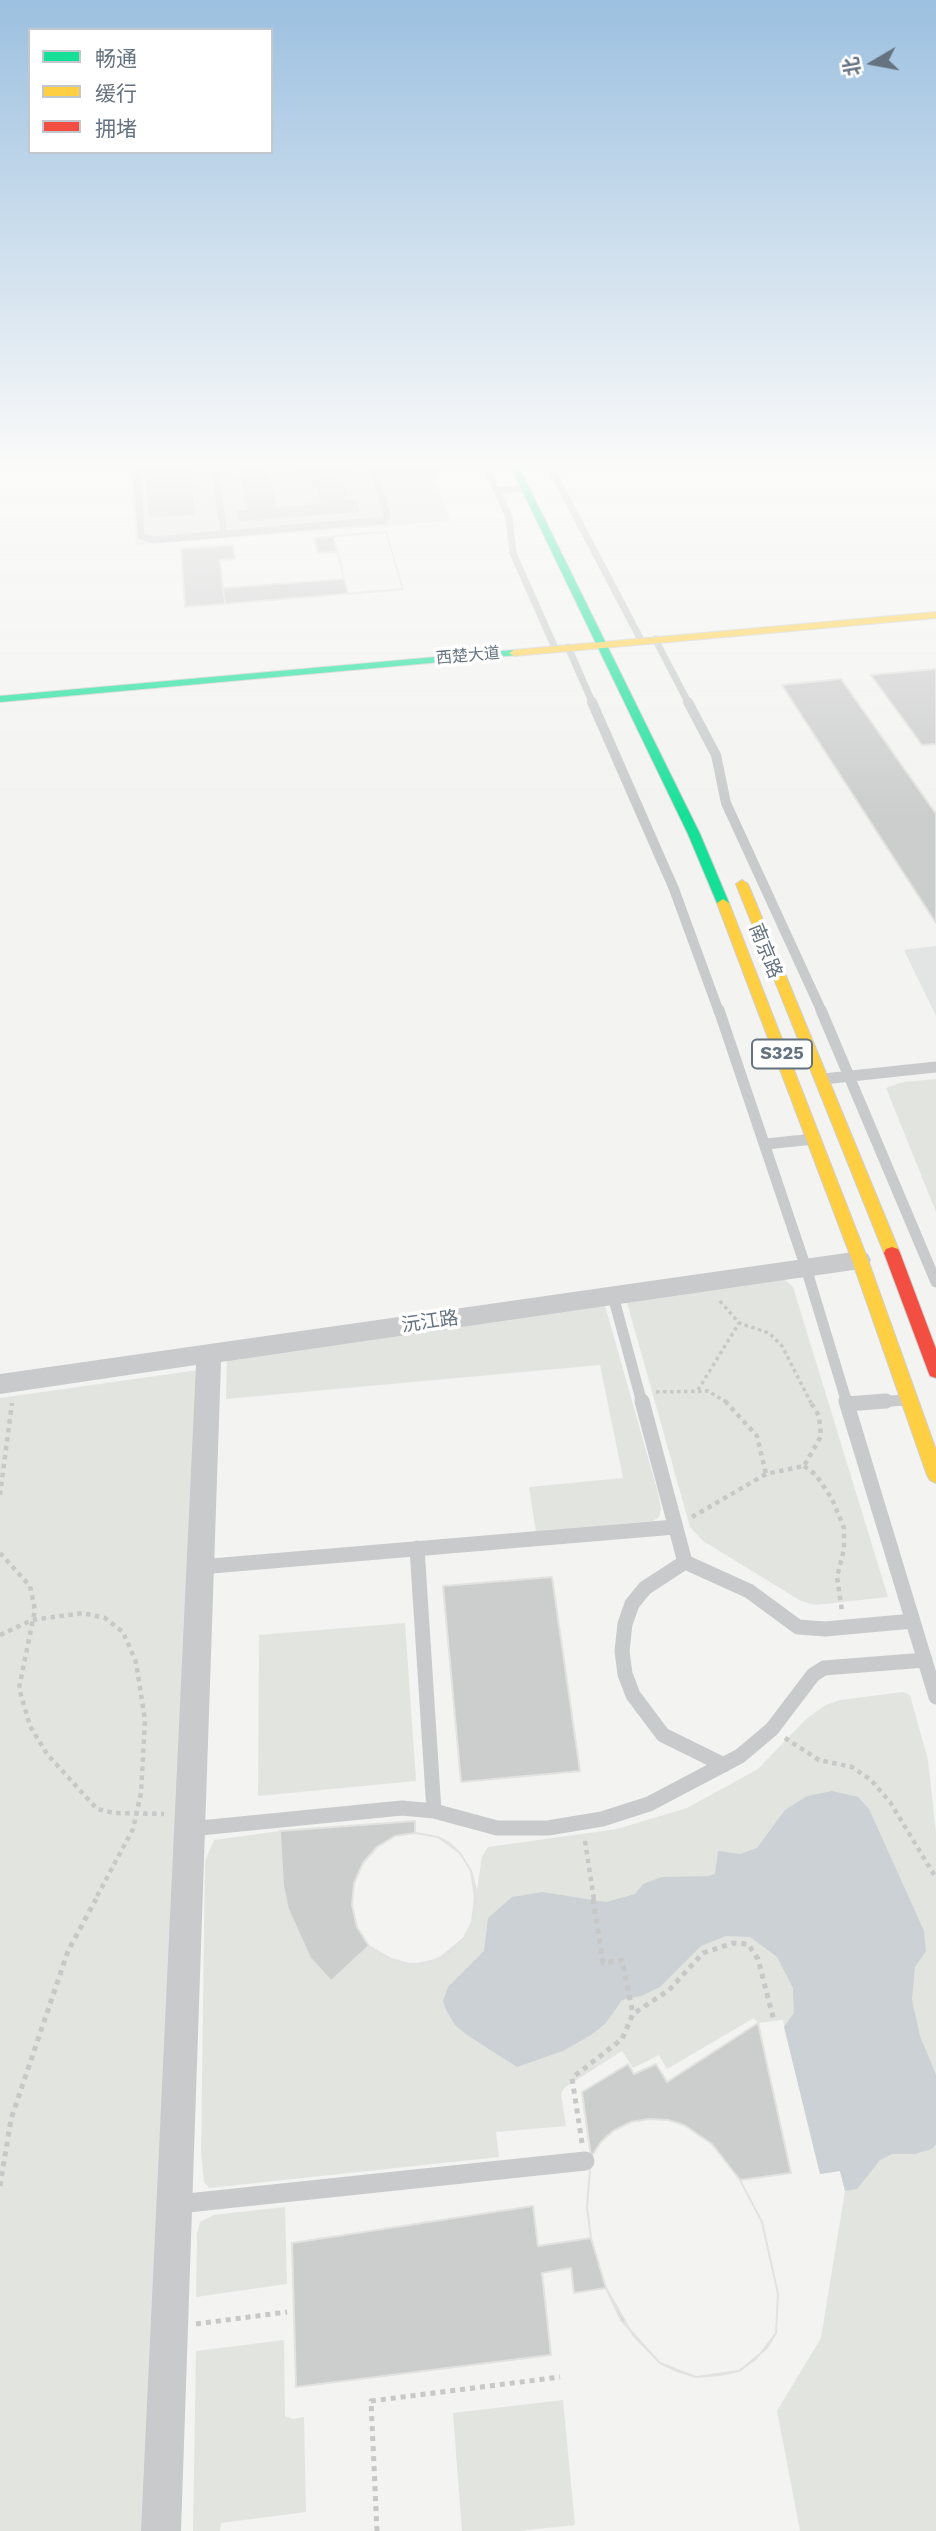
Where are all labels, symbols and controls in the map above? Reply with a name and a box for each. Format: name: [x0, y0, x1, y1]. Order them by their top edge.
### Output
legend: [28, 28, 273, 154]
north arrow: [838, 28, 908, 98]
text: 畅通: [95, 46, 137, 71]
text: 北: [839, 55, 865, 78]
text: 缓行: [95, 81, 137, 106]
text: 拥堵: [95, 116, 137, 141]
street label: 西楚大道: [435, 644, 501, 668]
street label: 南京路: [744, 920, 786, 982]
road number: S325: [752, 1040, 812, 1069]
street label: 沅江路: [400, 1307, 460, 1337]

